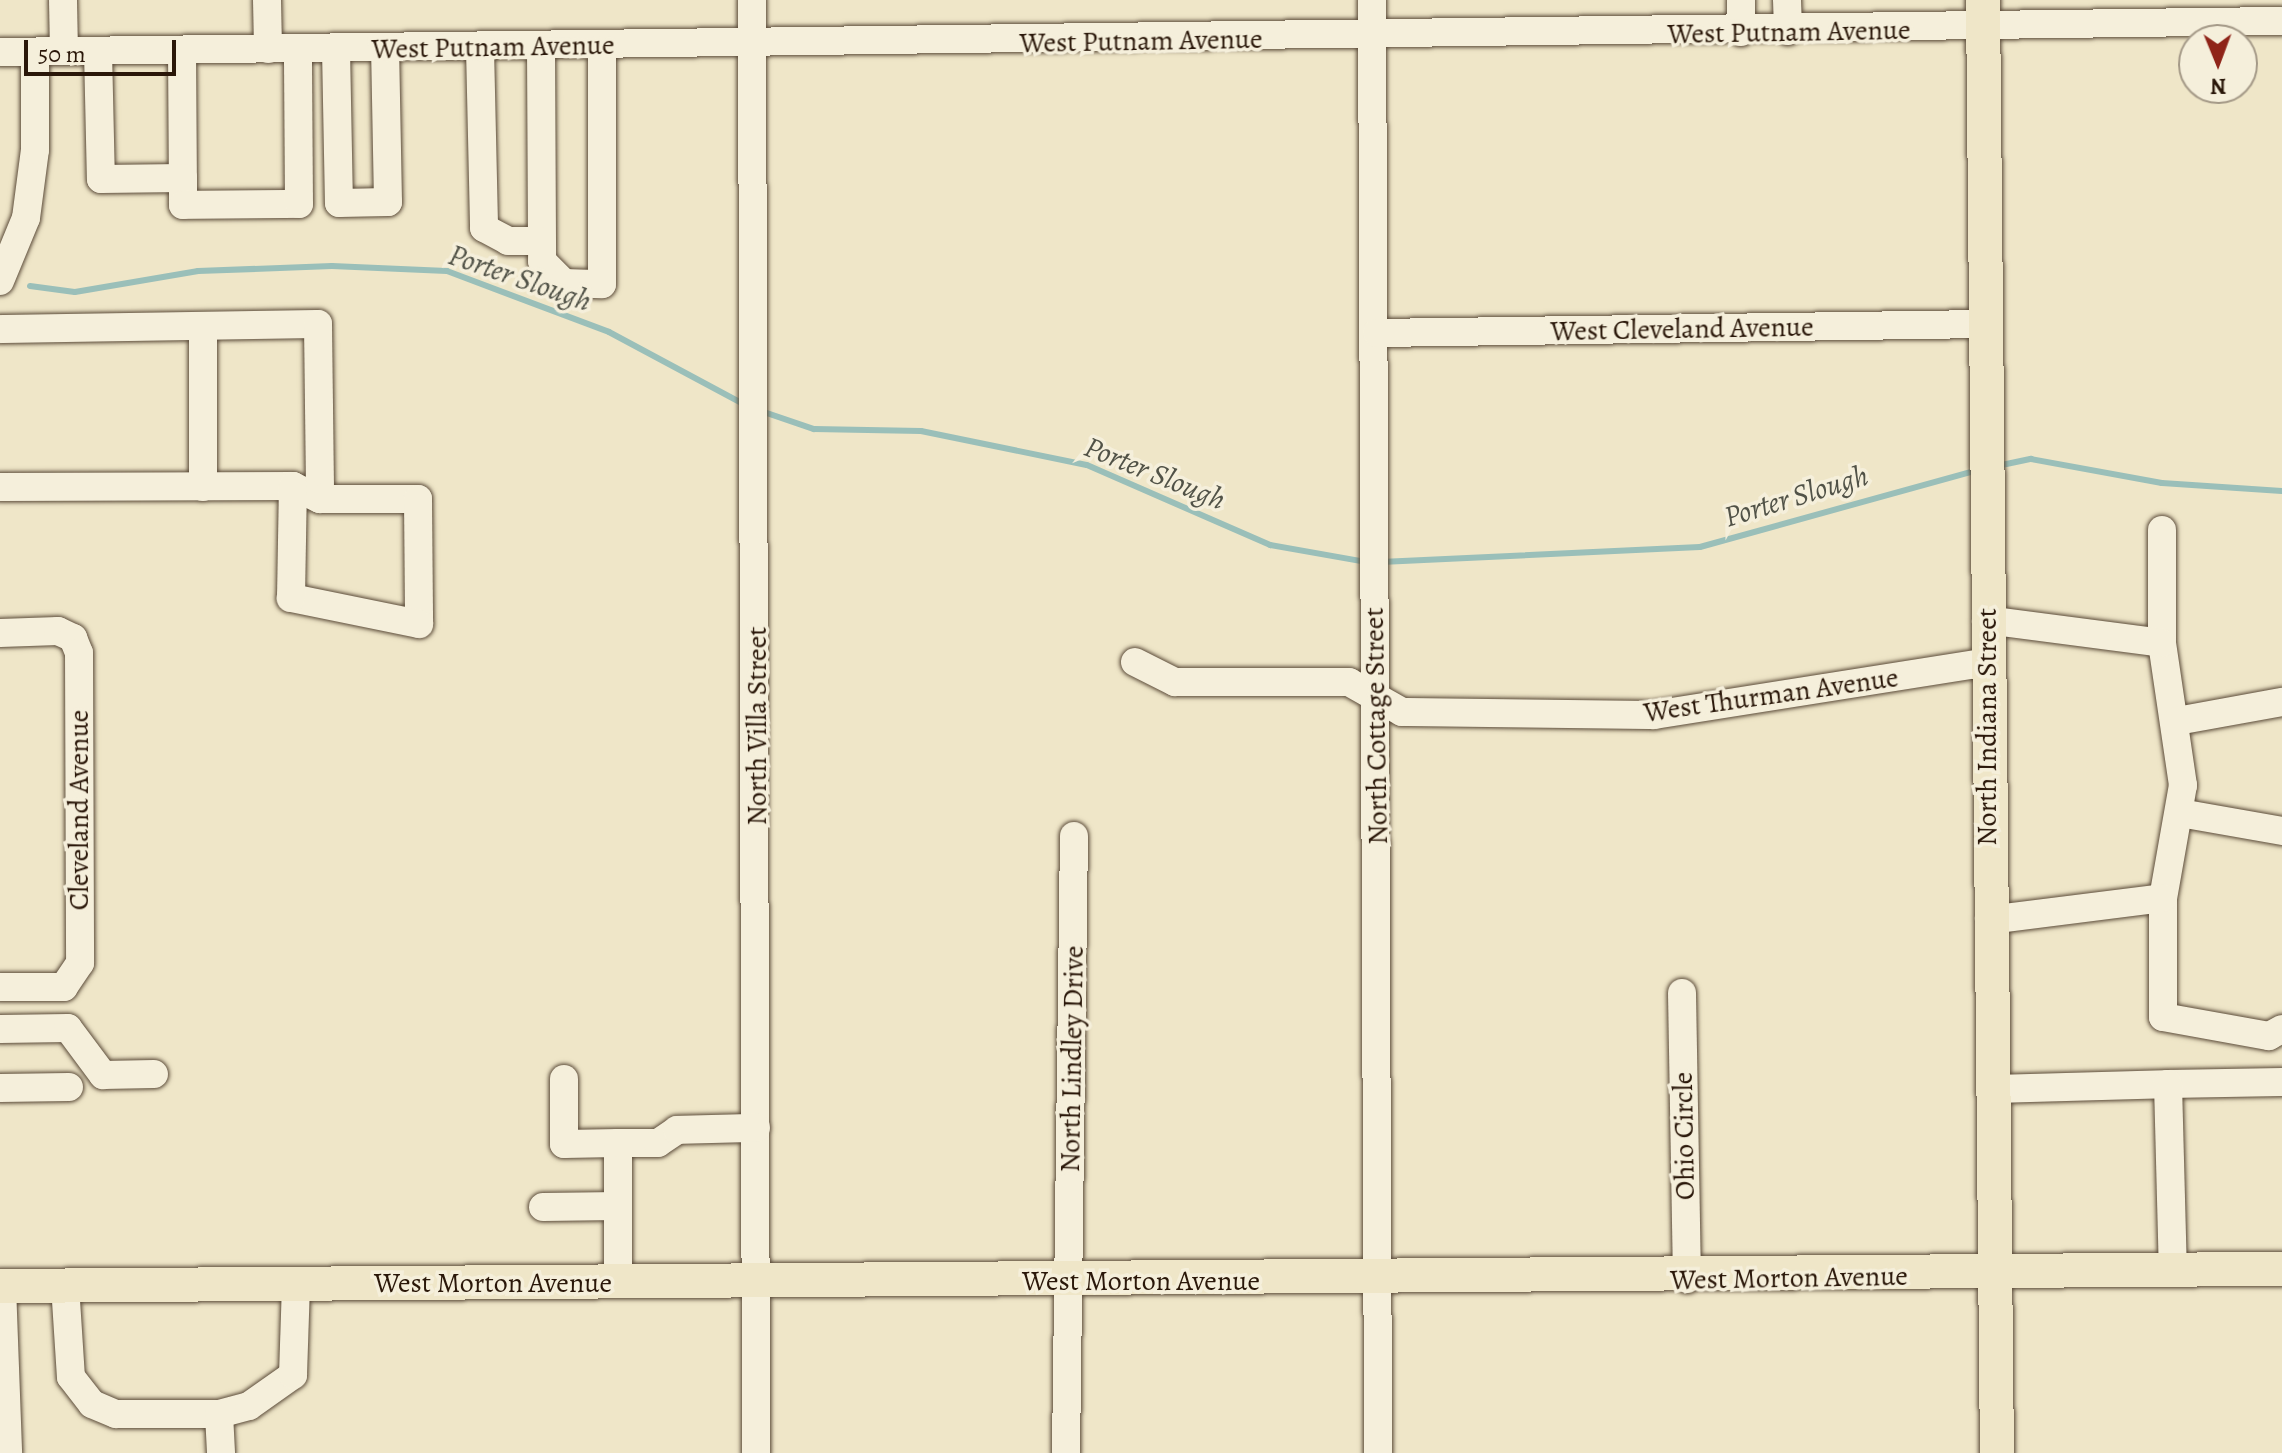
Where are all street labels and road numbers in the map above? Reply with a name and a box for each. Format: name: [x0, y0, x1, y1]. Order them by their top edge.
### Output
street label: West Putnam Avenue: [1667, 13, 1911, 51]
street label: West Putnam Avenue: [1019, 22, 1263, 60]
street label: West Putnam Avenue: [371, 28, 615, 66]
street label: West Cleveland Avenue: [1550, 310, 1814, 348]
street label: North Cottage Street: [1357, 607, 1395, 845]
street label: North Indiana Street: [1970, 608, 2004, 846]
street label: North Villa Street: [740, 627, 774, 825]
street label: West Thurman Avenue: [1642, 660, 1900, 730]
street label: Cleveland Avenue: [62, 710, 96, 910]
street label: North Lindley Drive: [1053, 945, 1091, 1173]
street label: Ohio Circle: [1666, 1072, 1702, 1200]
street label: West Morton Avenue: [1670, 1259, 1908, 1297]
street label: West Morton Avenue: [1022, 1264, 1260, 1298]
street label: West Morton Avenue: [374, 1266, 612, 1300]

